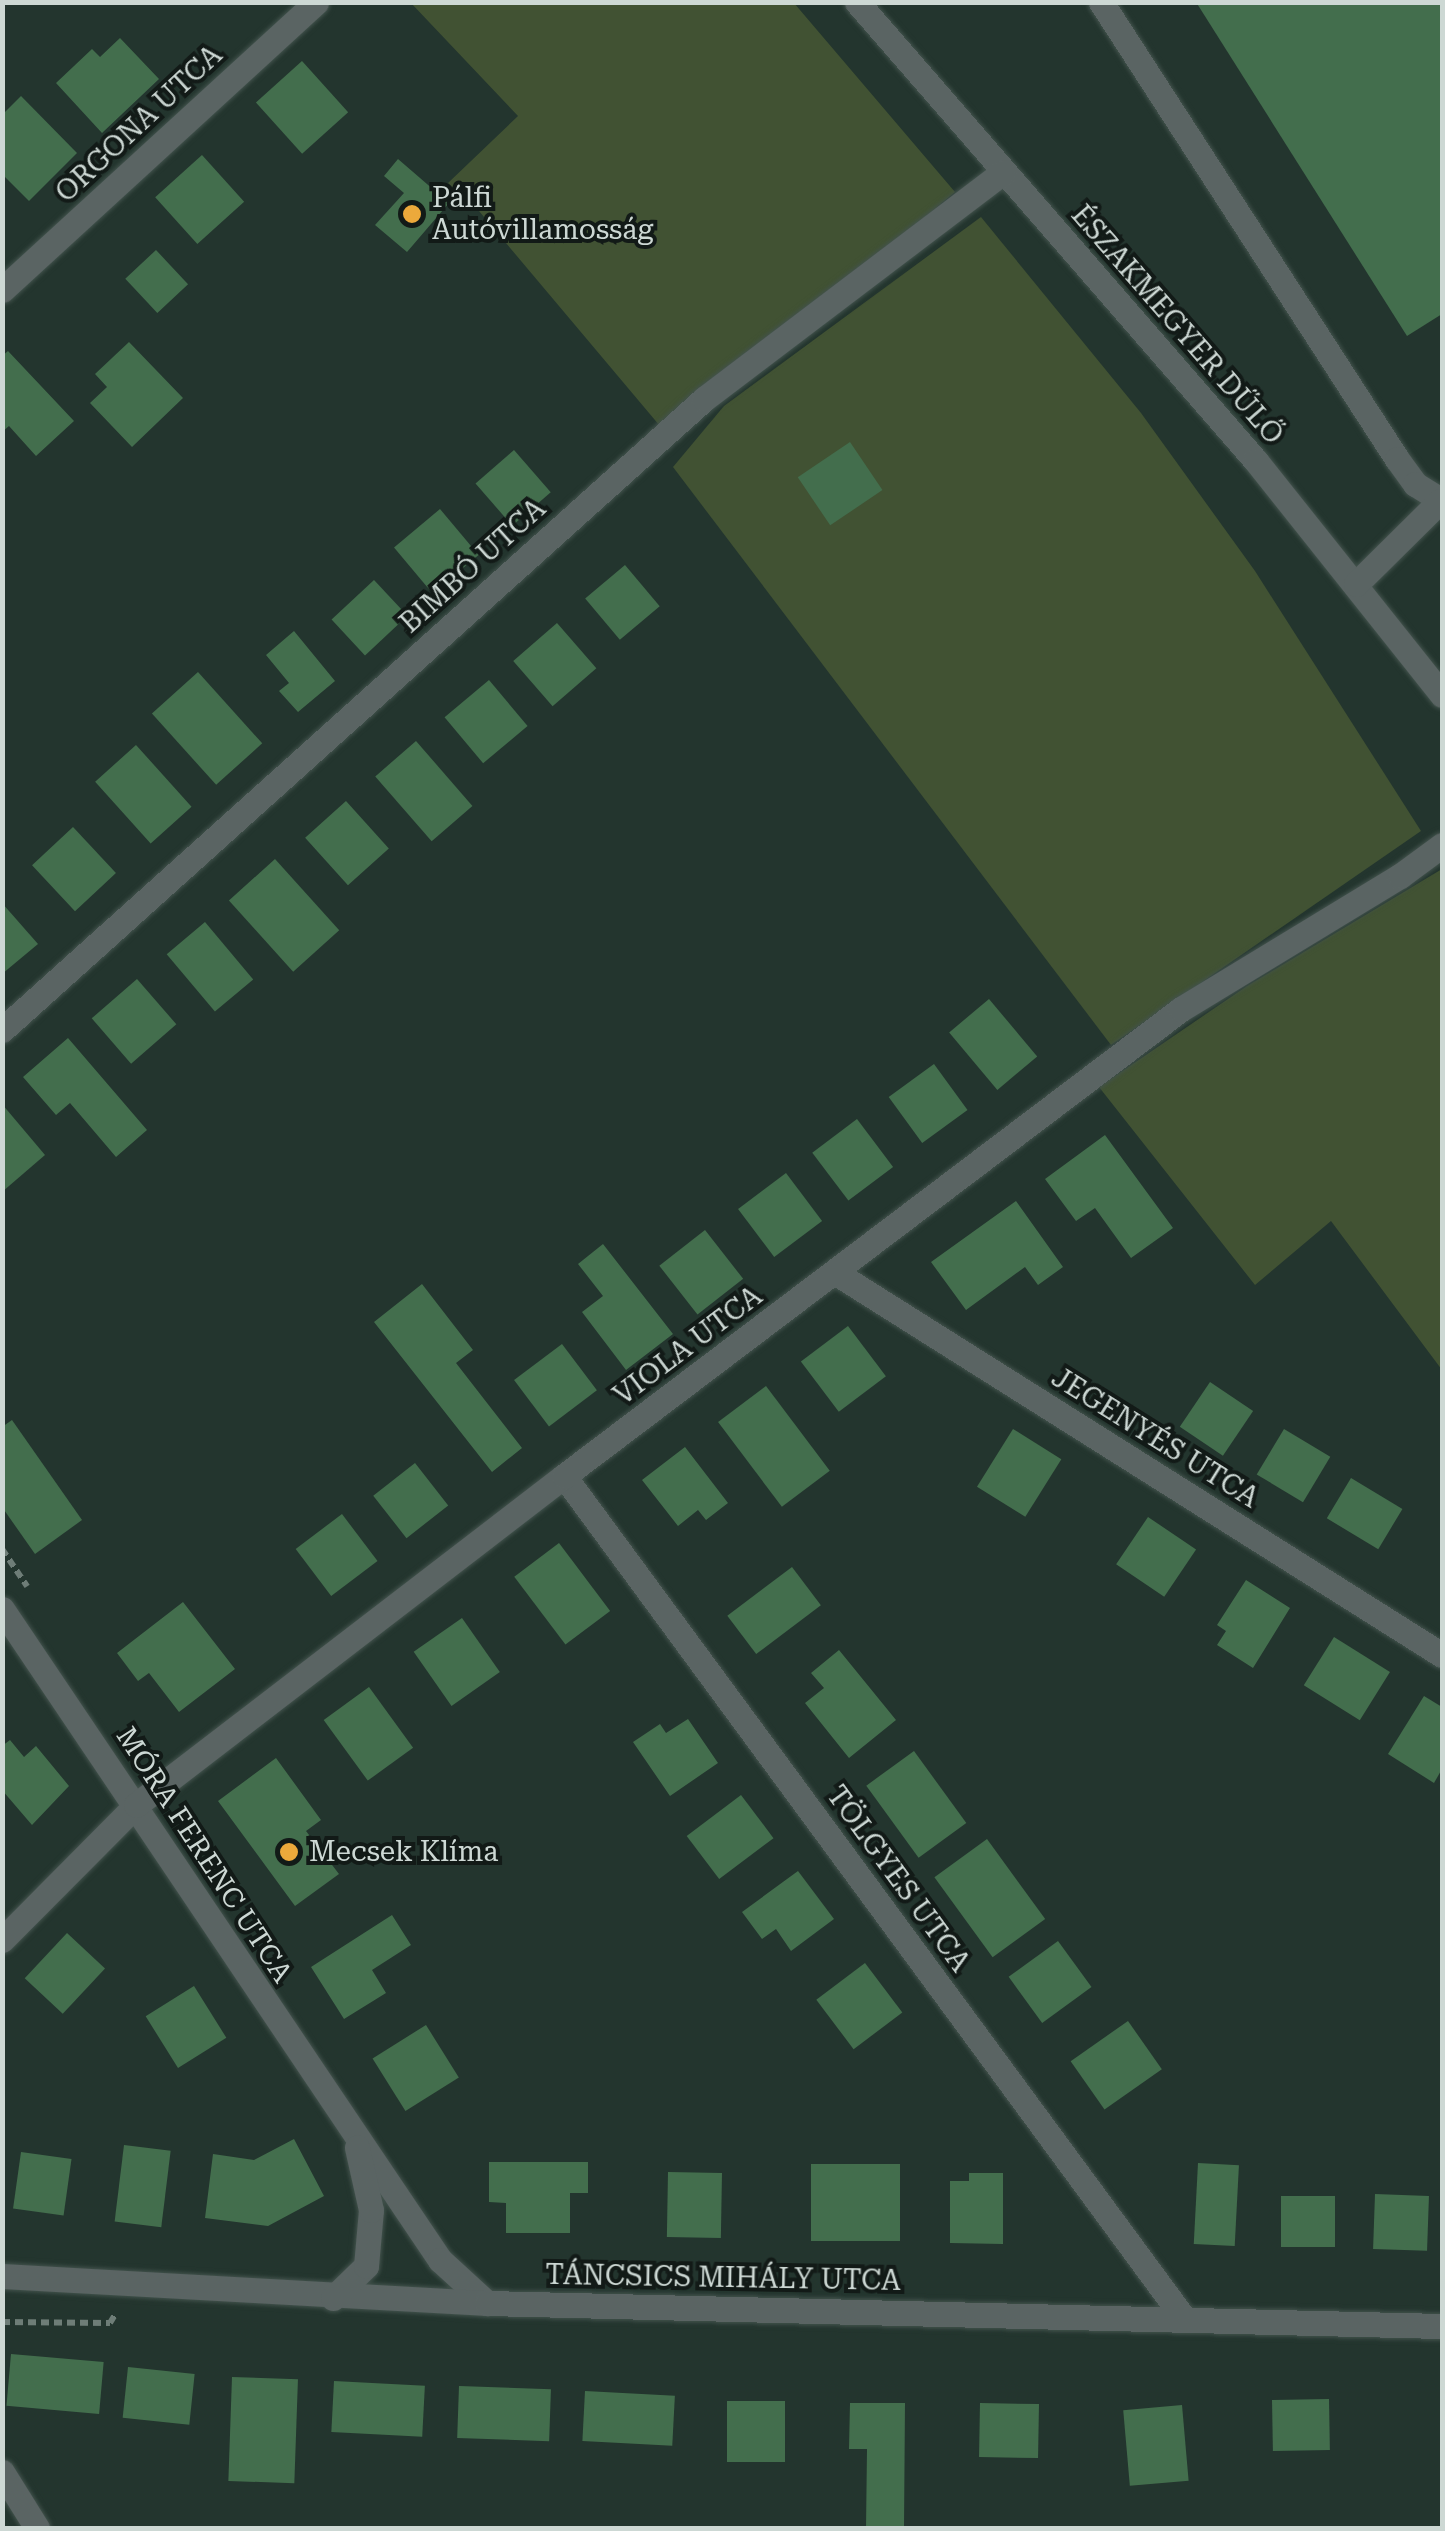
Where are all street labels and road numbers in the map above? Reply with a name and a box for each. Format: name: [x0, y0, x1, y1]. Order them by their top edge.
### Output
street label: ORGONA UTCA: [49, 38, 229, 210]
street label: ÉSZAKMEGYER DŰLŐ: [1064, 199, 1290, 451]
street label: BIMBÓ UTCA: [393, 492, 553, 640]
street label: VIOLA UTCA: [607, 1279, 769, 1413]
street label: JEGENYÉS UTCA: [1045, 1361, 1265, 1515]
street label: MÓRA FERENC UTCA: [109, 1721, 299, 1989]
street label: TÖLGYES UTCA: [819, 1780, 977, 1978]
street label: TÁNCSICS MIHÁLY UTCA: [545, 2258, 901, 2298]

